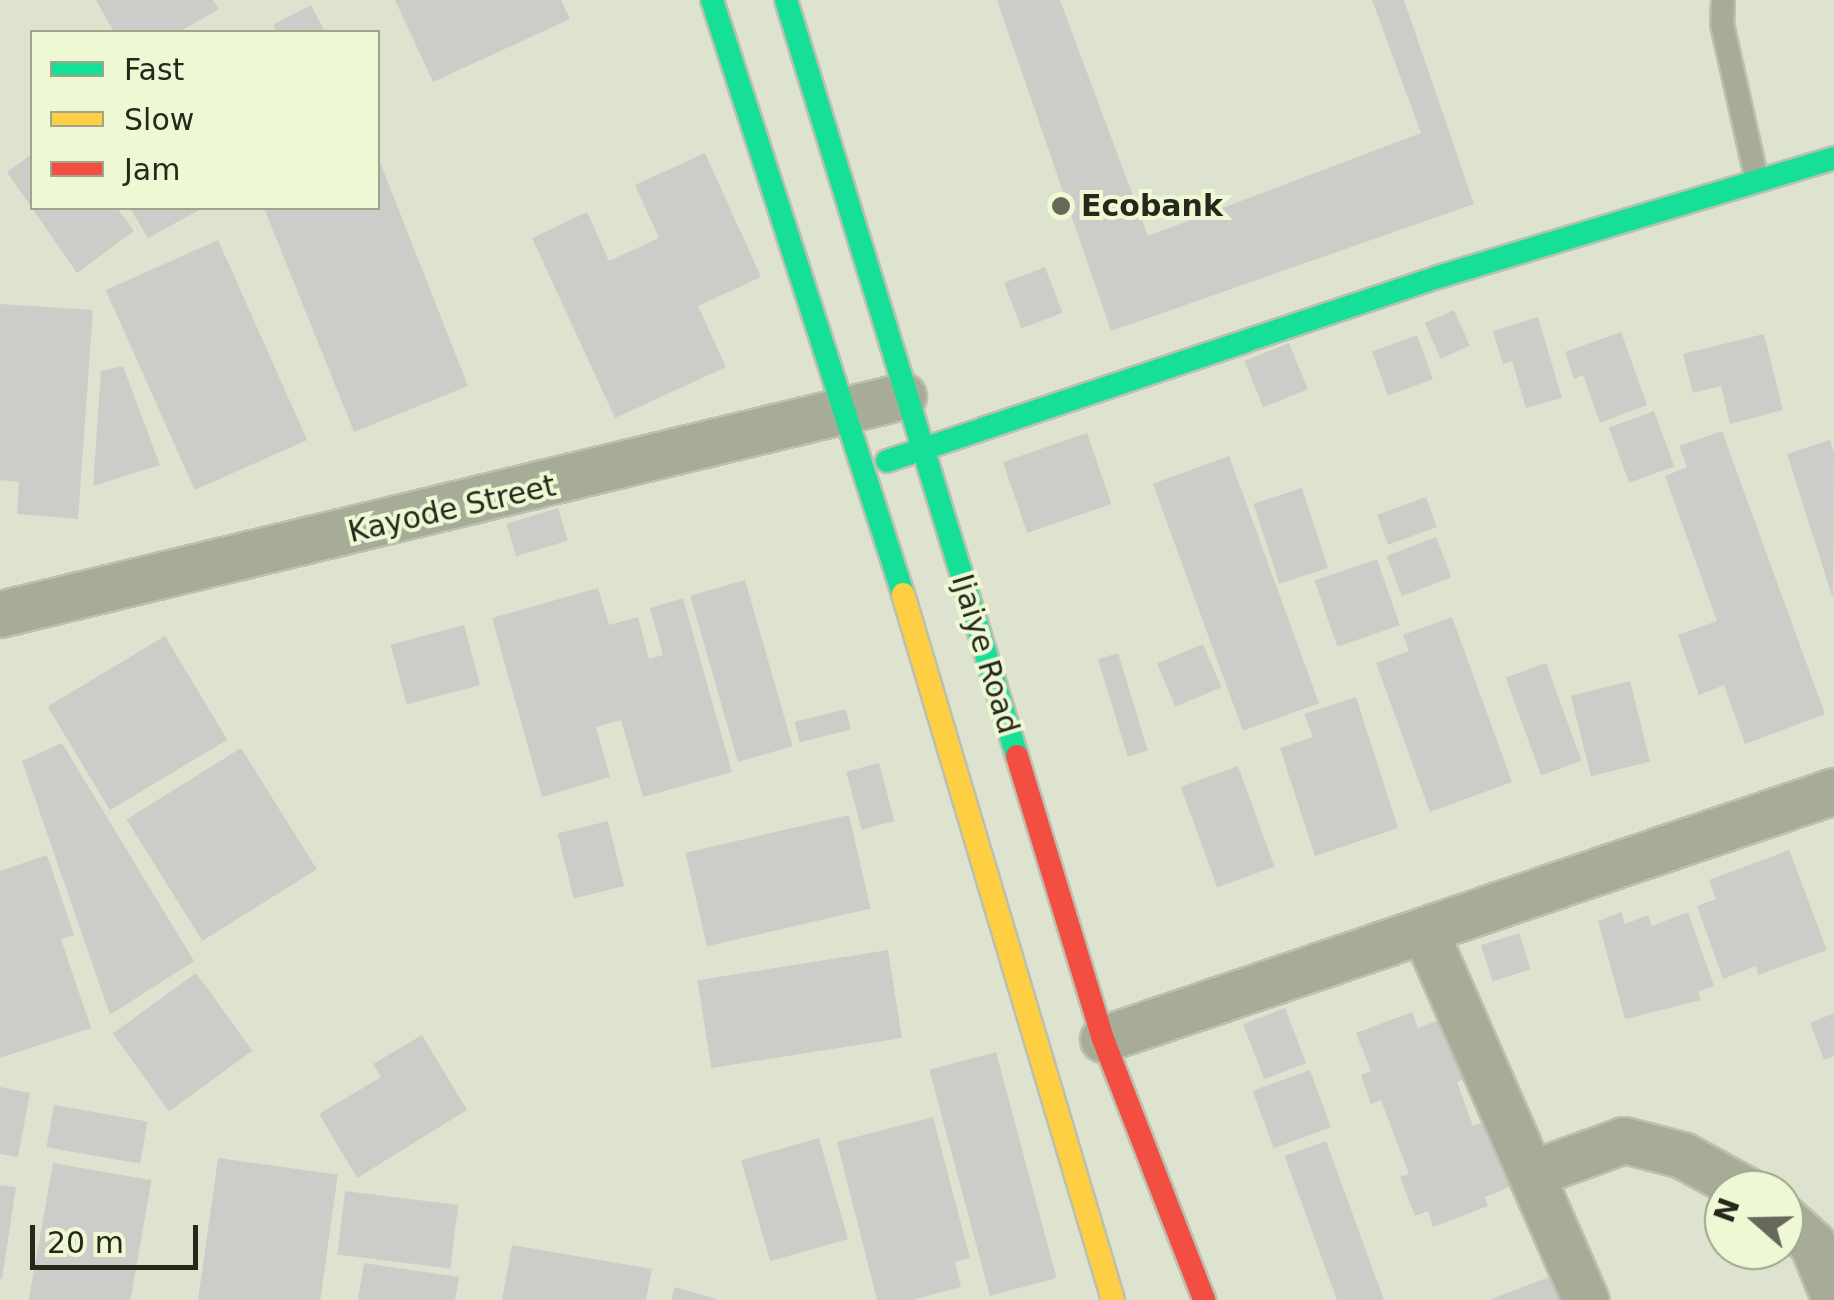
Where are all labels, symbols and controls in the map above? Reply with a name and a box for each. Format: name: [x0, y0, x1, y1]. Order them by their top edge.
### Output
legend: [30, 30, 380, 210]
text: Fast: [124, 52, 184, 87]
text: Slow: [124, 102, 194, 137]
text: Jam: [124, 152, 180, 187]
place label: Ecobank: [1081, 188, 1223, 224]
marker: Ecobank: [1050, 195, 1072, 217]
street label: Kayode Street: [345, 468, 559, 550]
street label: Ijaiye Road: [944, 570, 1026, 738]
north arrow: [1704, 1170, 1804, 1270]
text: N: [1708, 1194, 1747, 1227]
scale bar: [35, 1205, 202, 1267]
text: 20 m: [47, 1225, 124, 1260]

